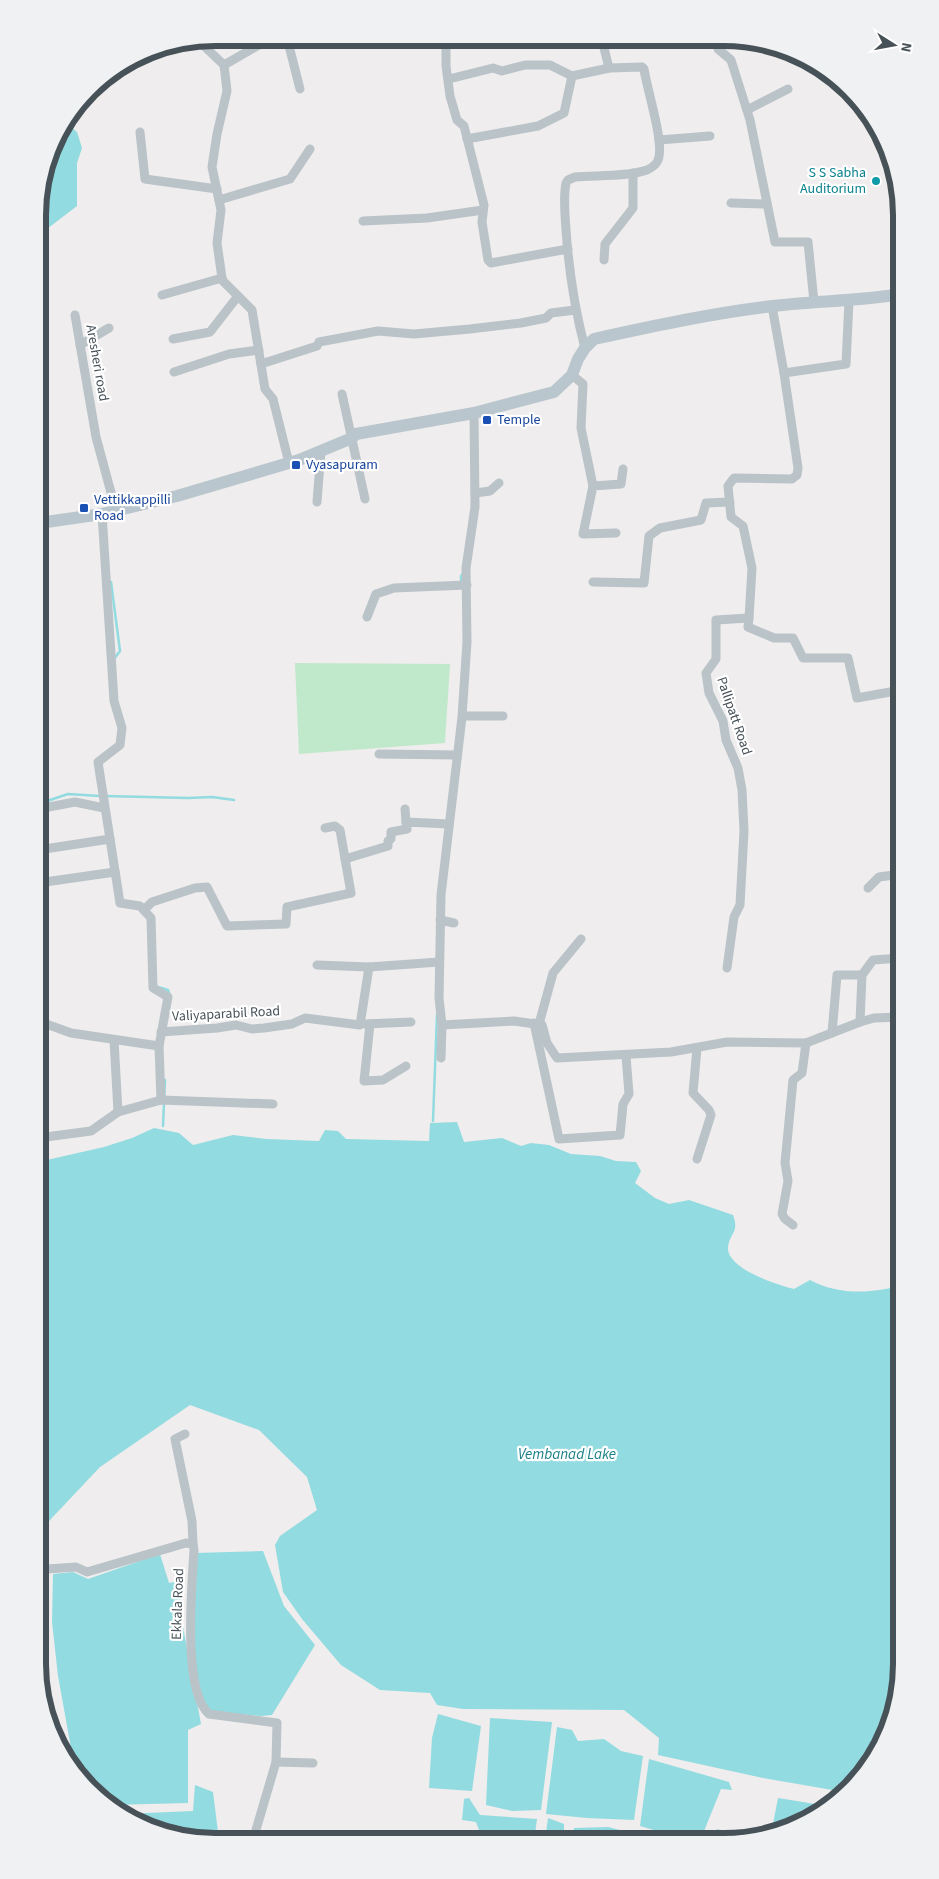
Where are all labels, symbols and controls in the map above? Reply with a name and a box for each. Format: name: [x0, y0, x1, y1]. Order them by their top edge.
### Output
north arrow: [869, 20, 919, 70]
text: N: [895, 41, 916, 54]
place label: S S Sabha Auditorium: [800, 163, 866, 199]
marker: S S Sabha Auditorium: [870, 175, 882, 187]
street label: Aresheri road: [80, 323, 114, 403]
place label: Temple: [497, 410, 540, 430]
marker: Temple: [481, 414, 493, 426]
place label: Vyasapuram: [306, 455, 378, 475]
marker: Vyasapuram: [290, 459, 302, 471]
place label: Vettikkappilli Road: [94, 490, 171, 526]
marker: Vettikkappilli Road: [78, 502, 90, 514]
street label: Pallipatt Road: [711, 674, 757, 758]
street label: Valiyaparabil Road: [171, 1001, 281, 1027]
water label: Vembanad Lake: [518, 1444, 616, 1465]
street label: Ekkala Road: [167, 1568, 189, 1640]

